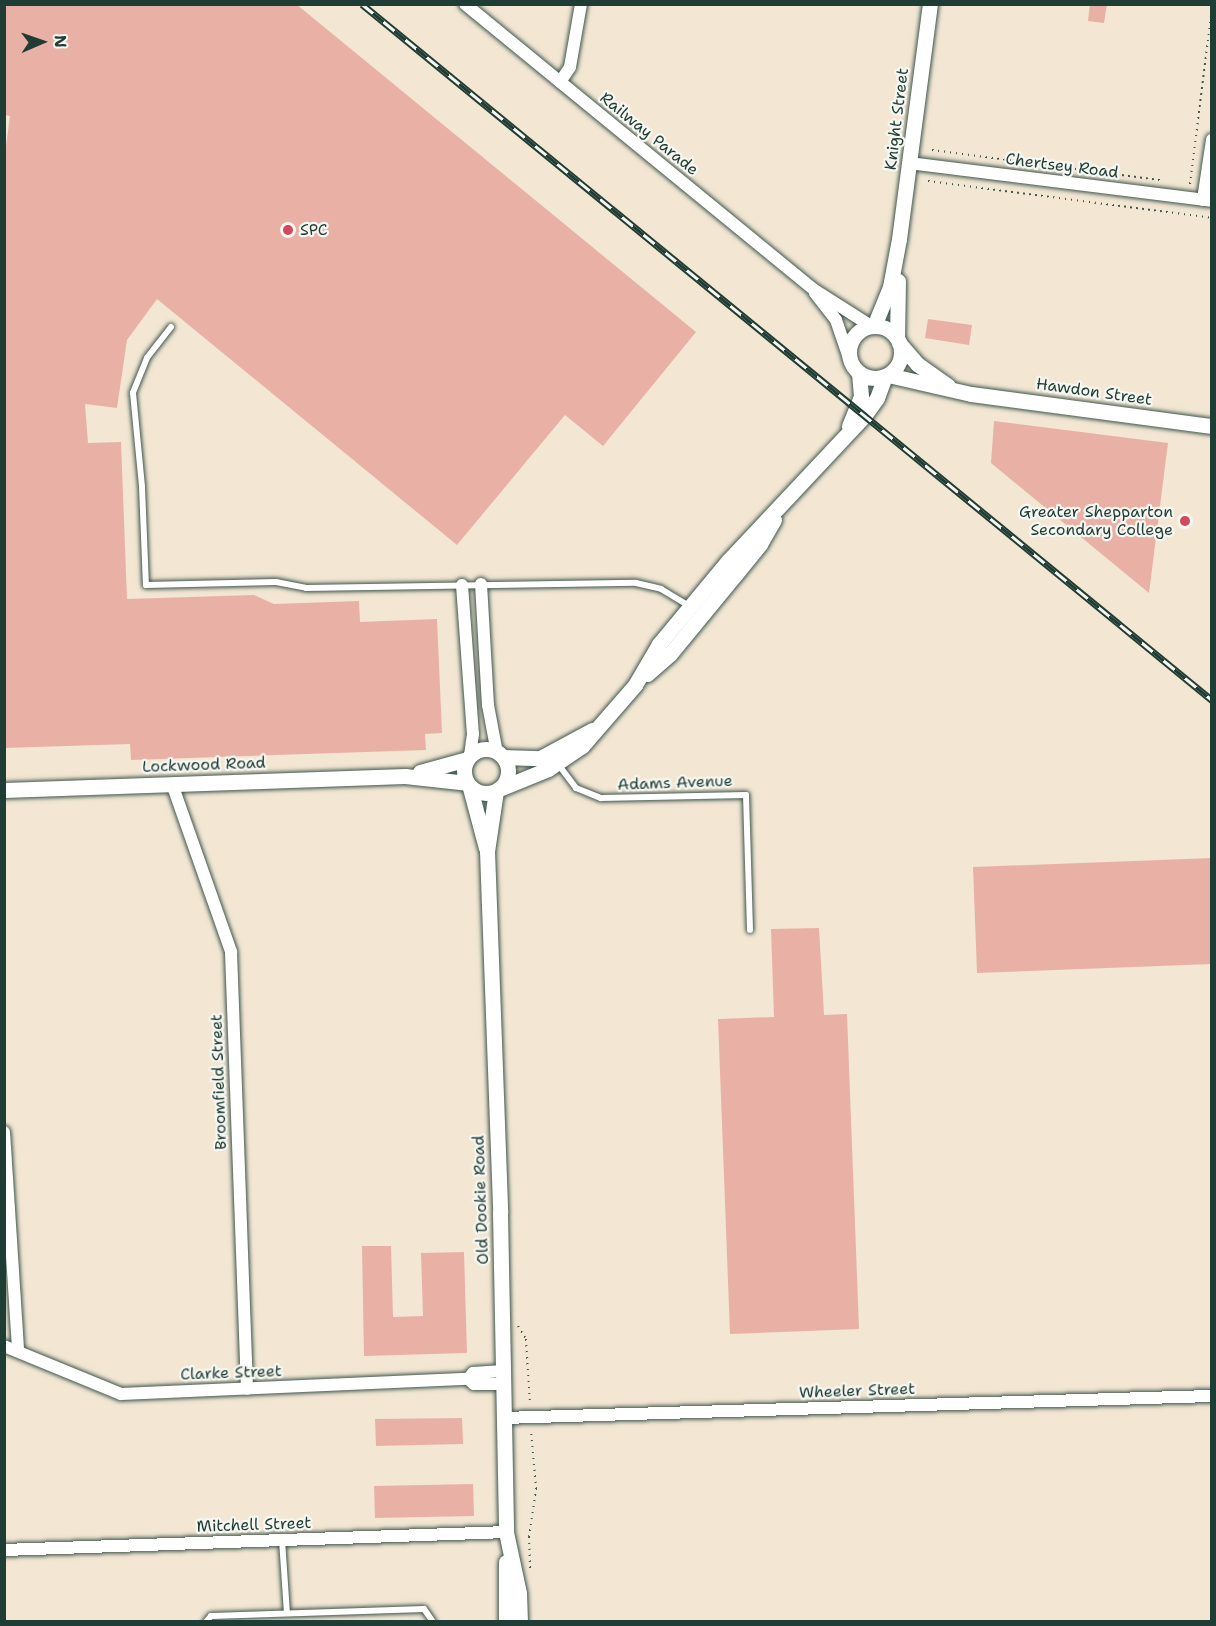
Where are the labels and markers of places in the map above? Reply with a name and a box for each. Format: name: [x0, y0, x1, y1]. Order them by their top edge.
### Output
place label: SPC: [300, 220, 328, 240]
marker: SPC: [281, 223, 295, 237]
place label: Greater Shepparton Secondary College: [1019, 502, 1173, 540]
marker: Greater Shepparton Secondary College: [1178, 514, 1192, 528]

